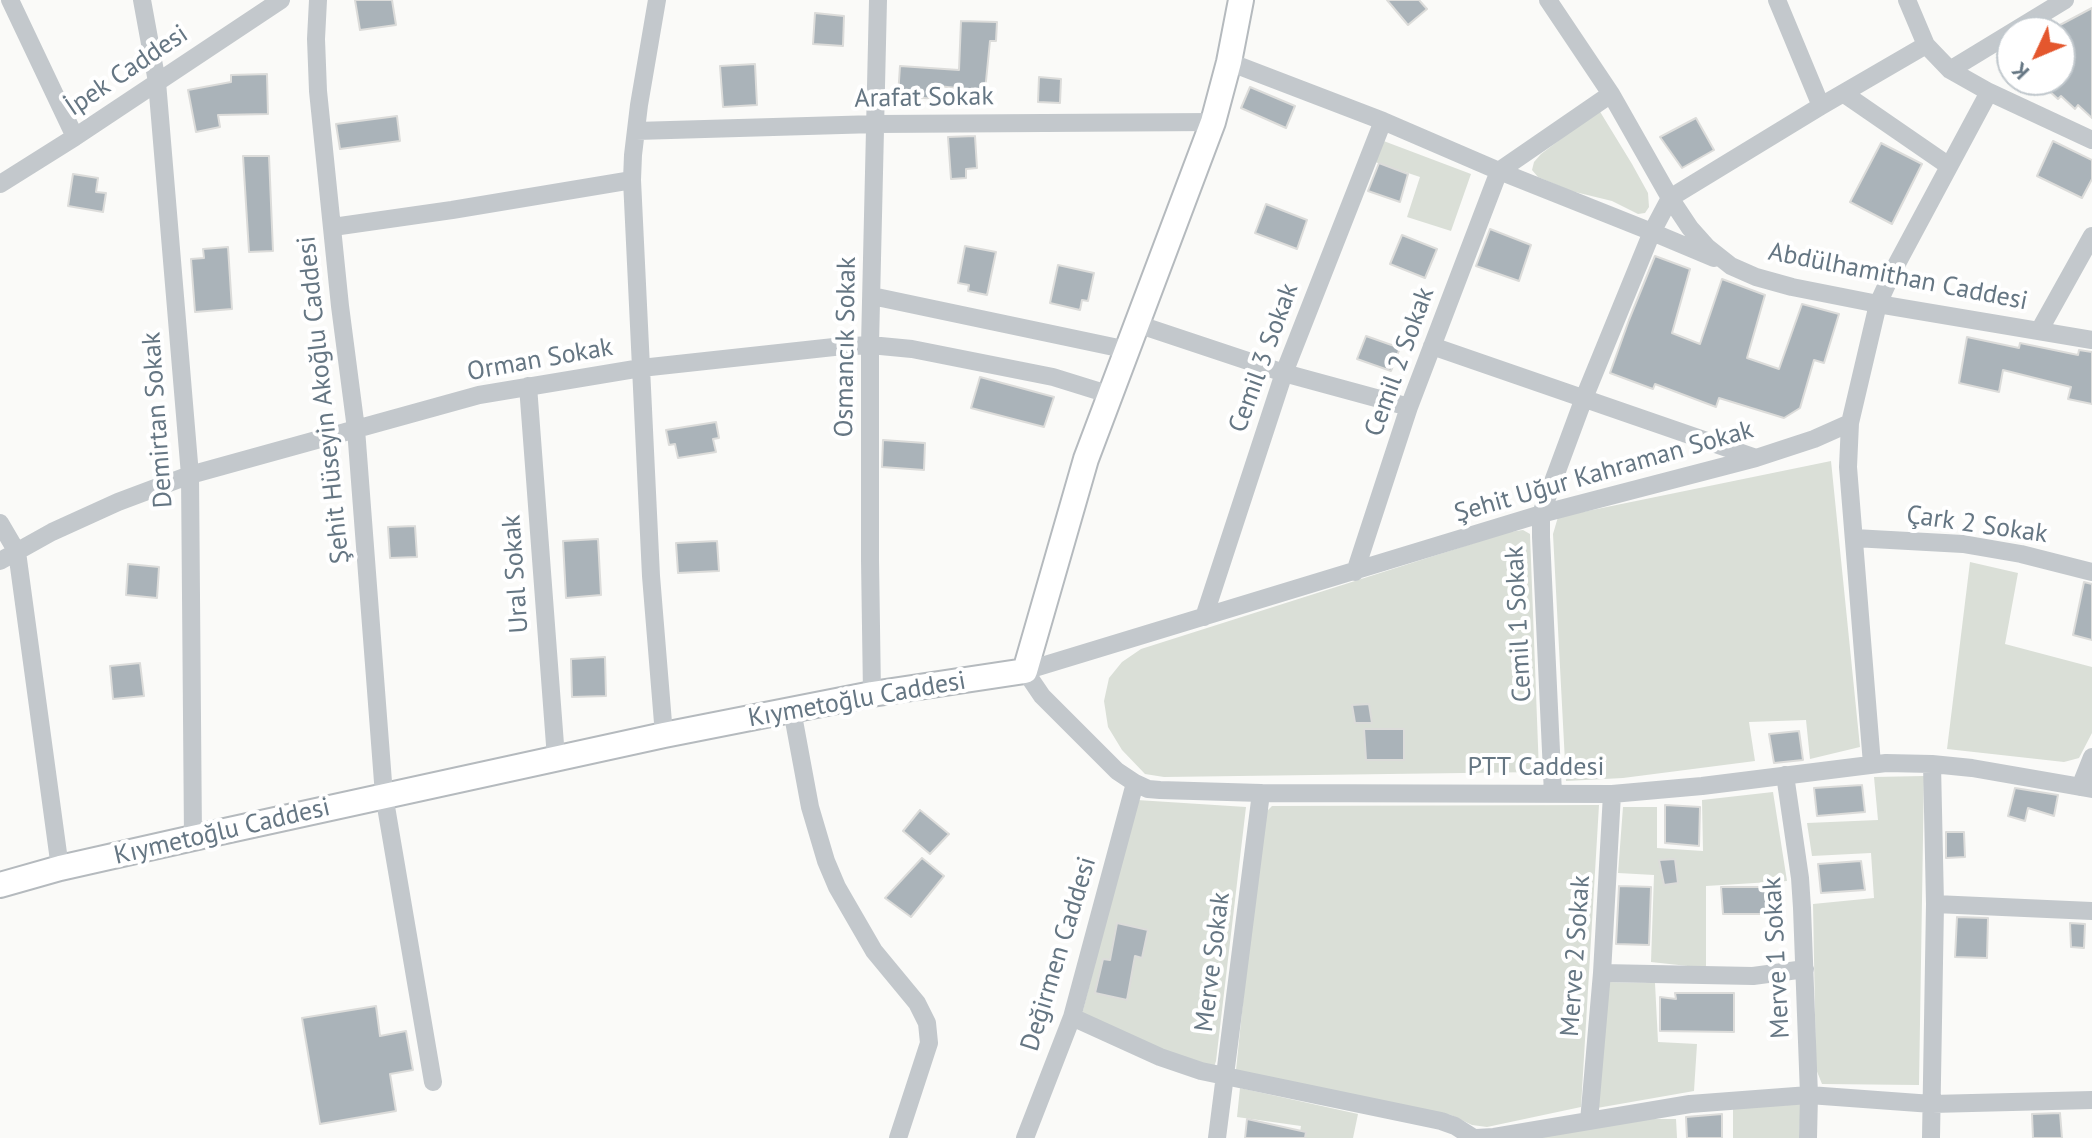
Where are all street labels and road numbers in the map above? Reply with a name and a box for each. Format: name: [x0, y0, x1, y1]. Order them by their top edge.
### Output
street label: İpek Caddesi: [60, 19, 194, 123]
street label: Arafat Sokak: [854, 81, 994, 115]
street label: Şehit Hüseyin Akoğlu Caddesi: [291, 235, 357, 565]
street label: Abdülhamithan Caddesi: [1766, 237, 2030, 317]
street label: Osmancık Sokak: [829, 256, 863, 438]
street label: Cemil 3 Sokak: [1223, 279, 1305, 437]
street label: Cemil 2 Sokak: [1359, 283, 1441, 441]
street label: Demirtan Sokak: [136, 331, 180, 509]
street label: Orman Sokak: [465, 332, 615, 388]
street label: Şehit Uğur Kahraman Sokak: [1451, 414, 1757, 530]
street label: Çark 2 Sokak: [1904, 500, 2050, 550]
street label: Ural Sokak: [496, 514, 536, 634]
street label: Cemil 1 Sokak: [1499, 545, 1539, 703]
street label: Kıymetoğlu Caddesi: [746, 665, 968, 735]
street label: PTT Caddesi: [1468, 752, 1604, 784]
street label: Kıymetoğlu Caddesi: [111, 792, 333, 872]
street label: Değirmen Caddesi: [1015, 853, 1103, 1055]
street label: Merve 2 Sokak: [1555, 874, 1597, 1038]
street label: Merve 1 Sokak: [1757, 876, 1797, 1040]
street label: Merve Sokak: [1189, 890, 1237, 1034]

